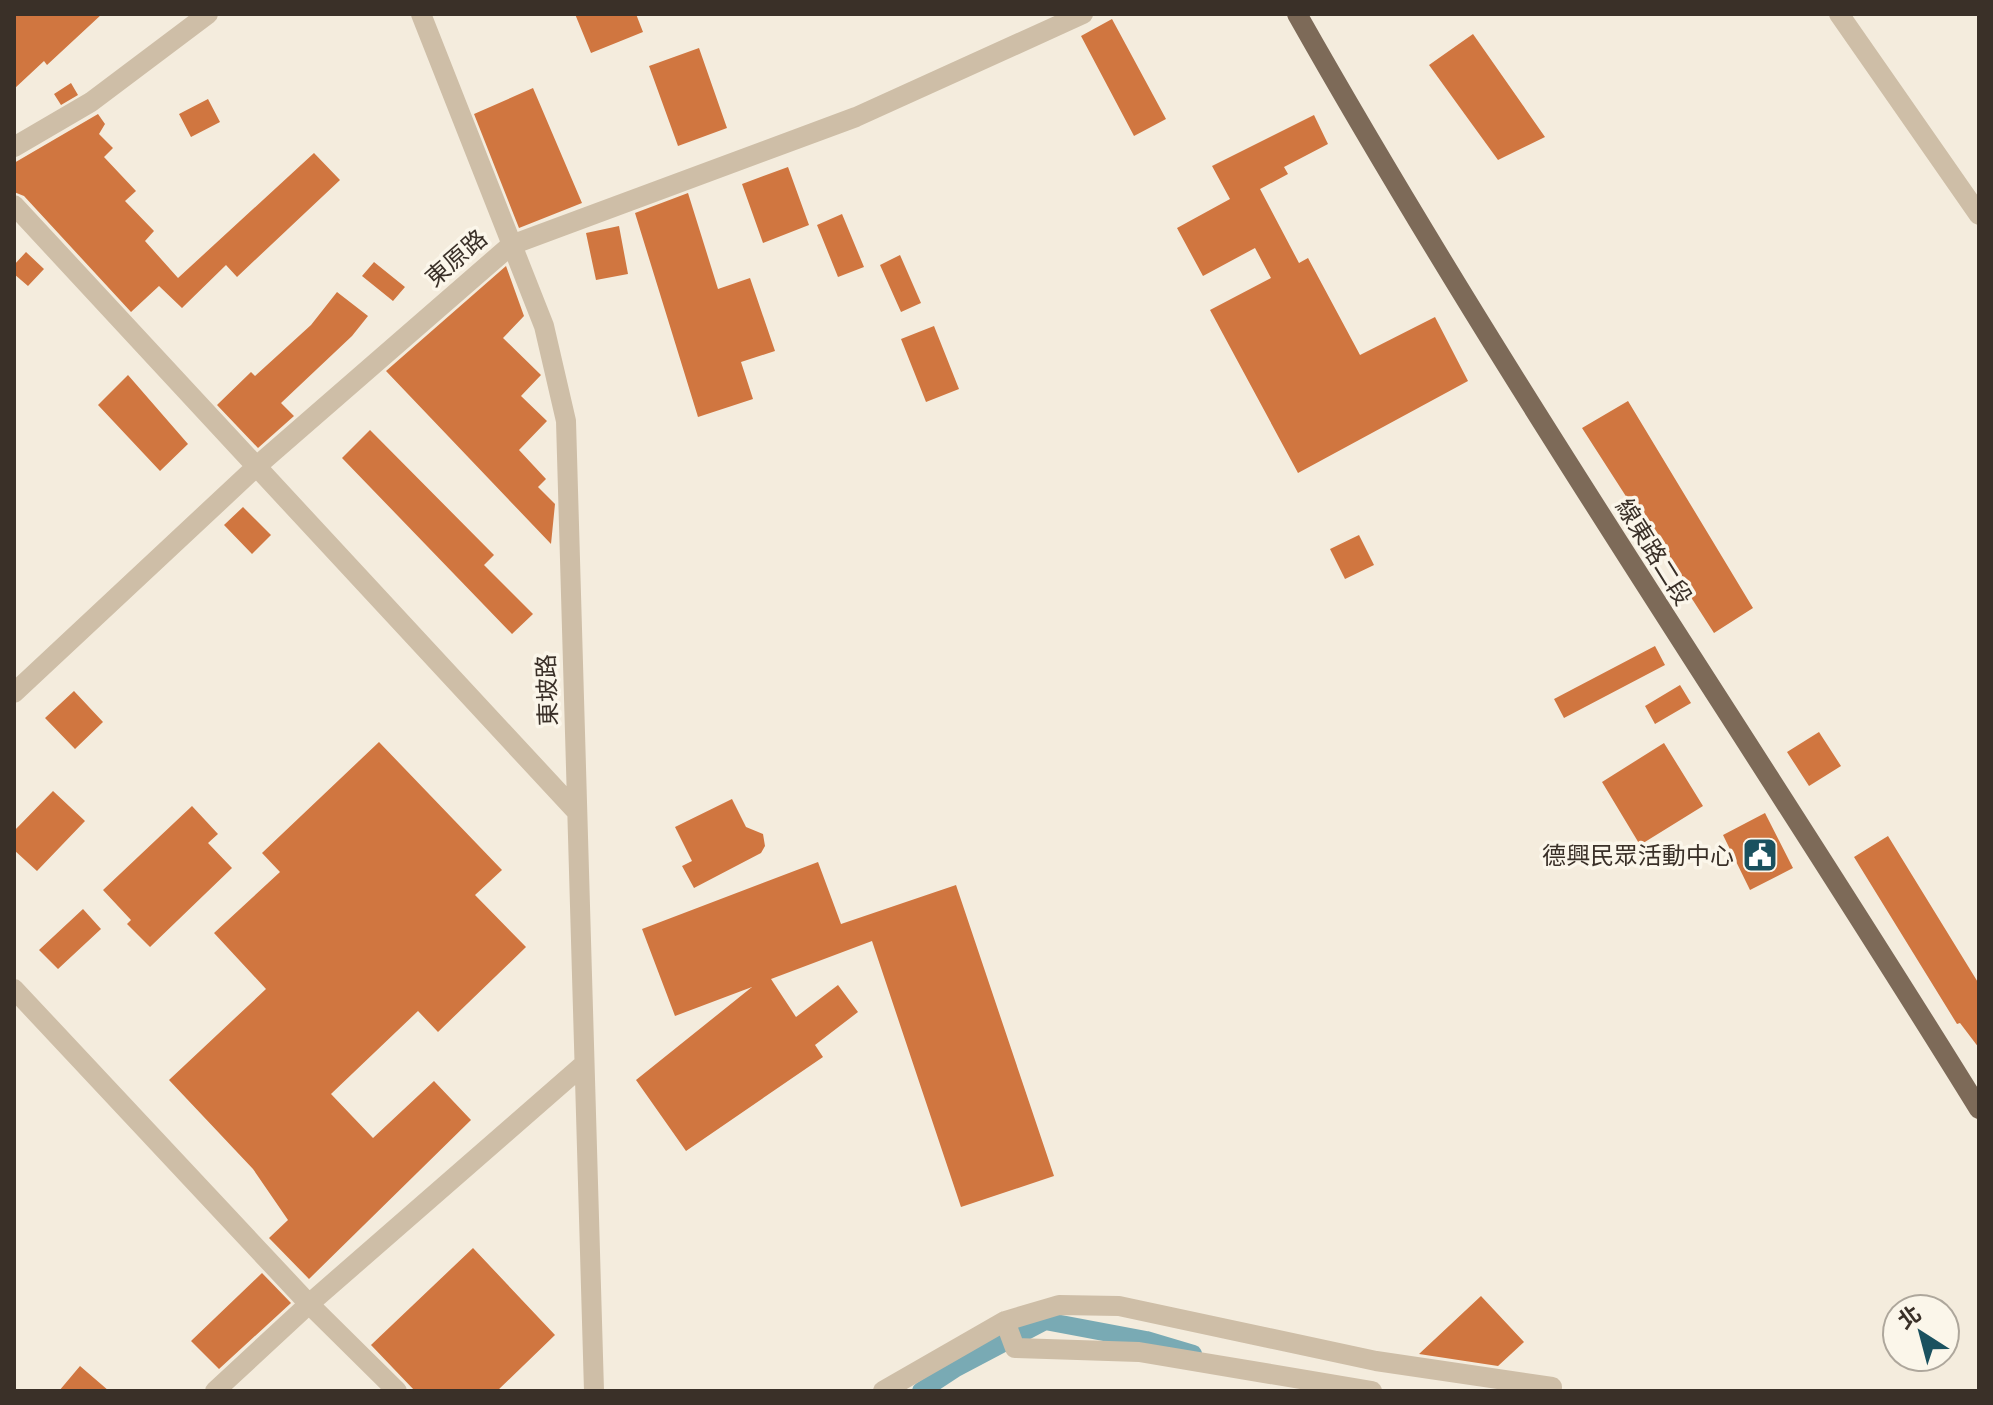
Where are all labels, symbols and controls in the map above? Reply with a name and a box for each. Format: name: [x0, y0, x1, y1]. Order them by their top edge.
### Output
street label: 東原路: [420, 224, 492, 292]
street label: 線東路二段: [1611, 494, 1697, 610]
street label: 東坡路: [532, 654, 562, 726]
public building icon: 德興民眾活動中心: [1741, 836, 1779, 874]
place label: 德興民眾活動中心: [1542, 842, 1734, 869]
north arrow: [1881, 1293, 1961, 1373]
text: 北: [1893, 1301, 1926, 1334]

